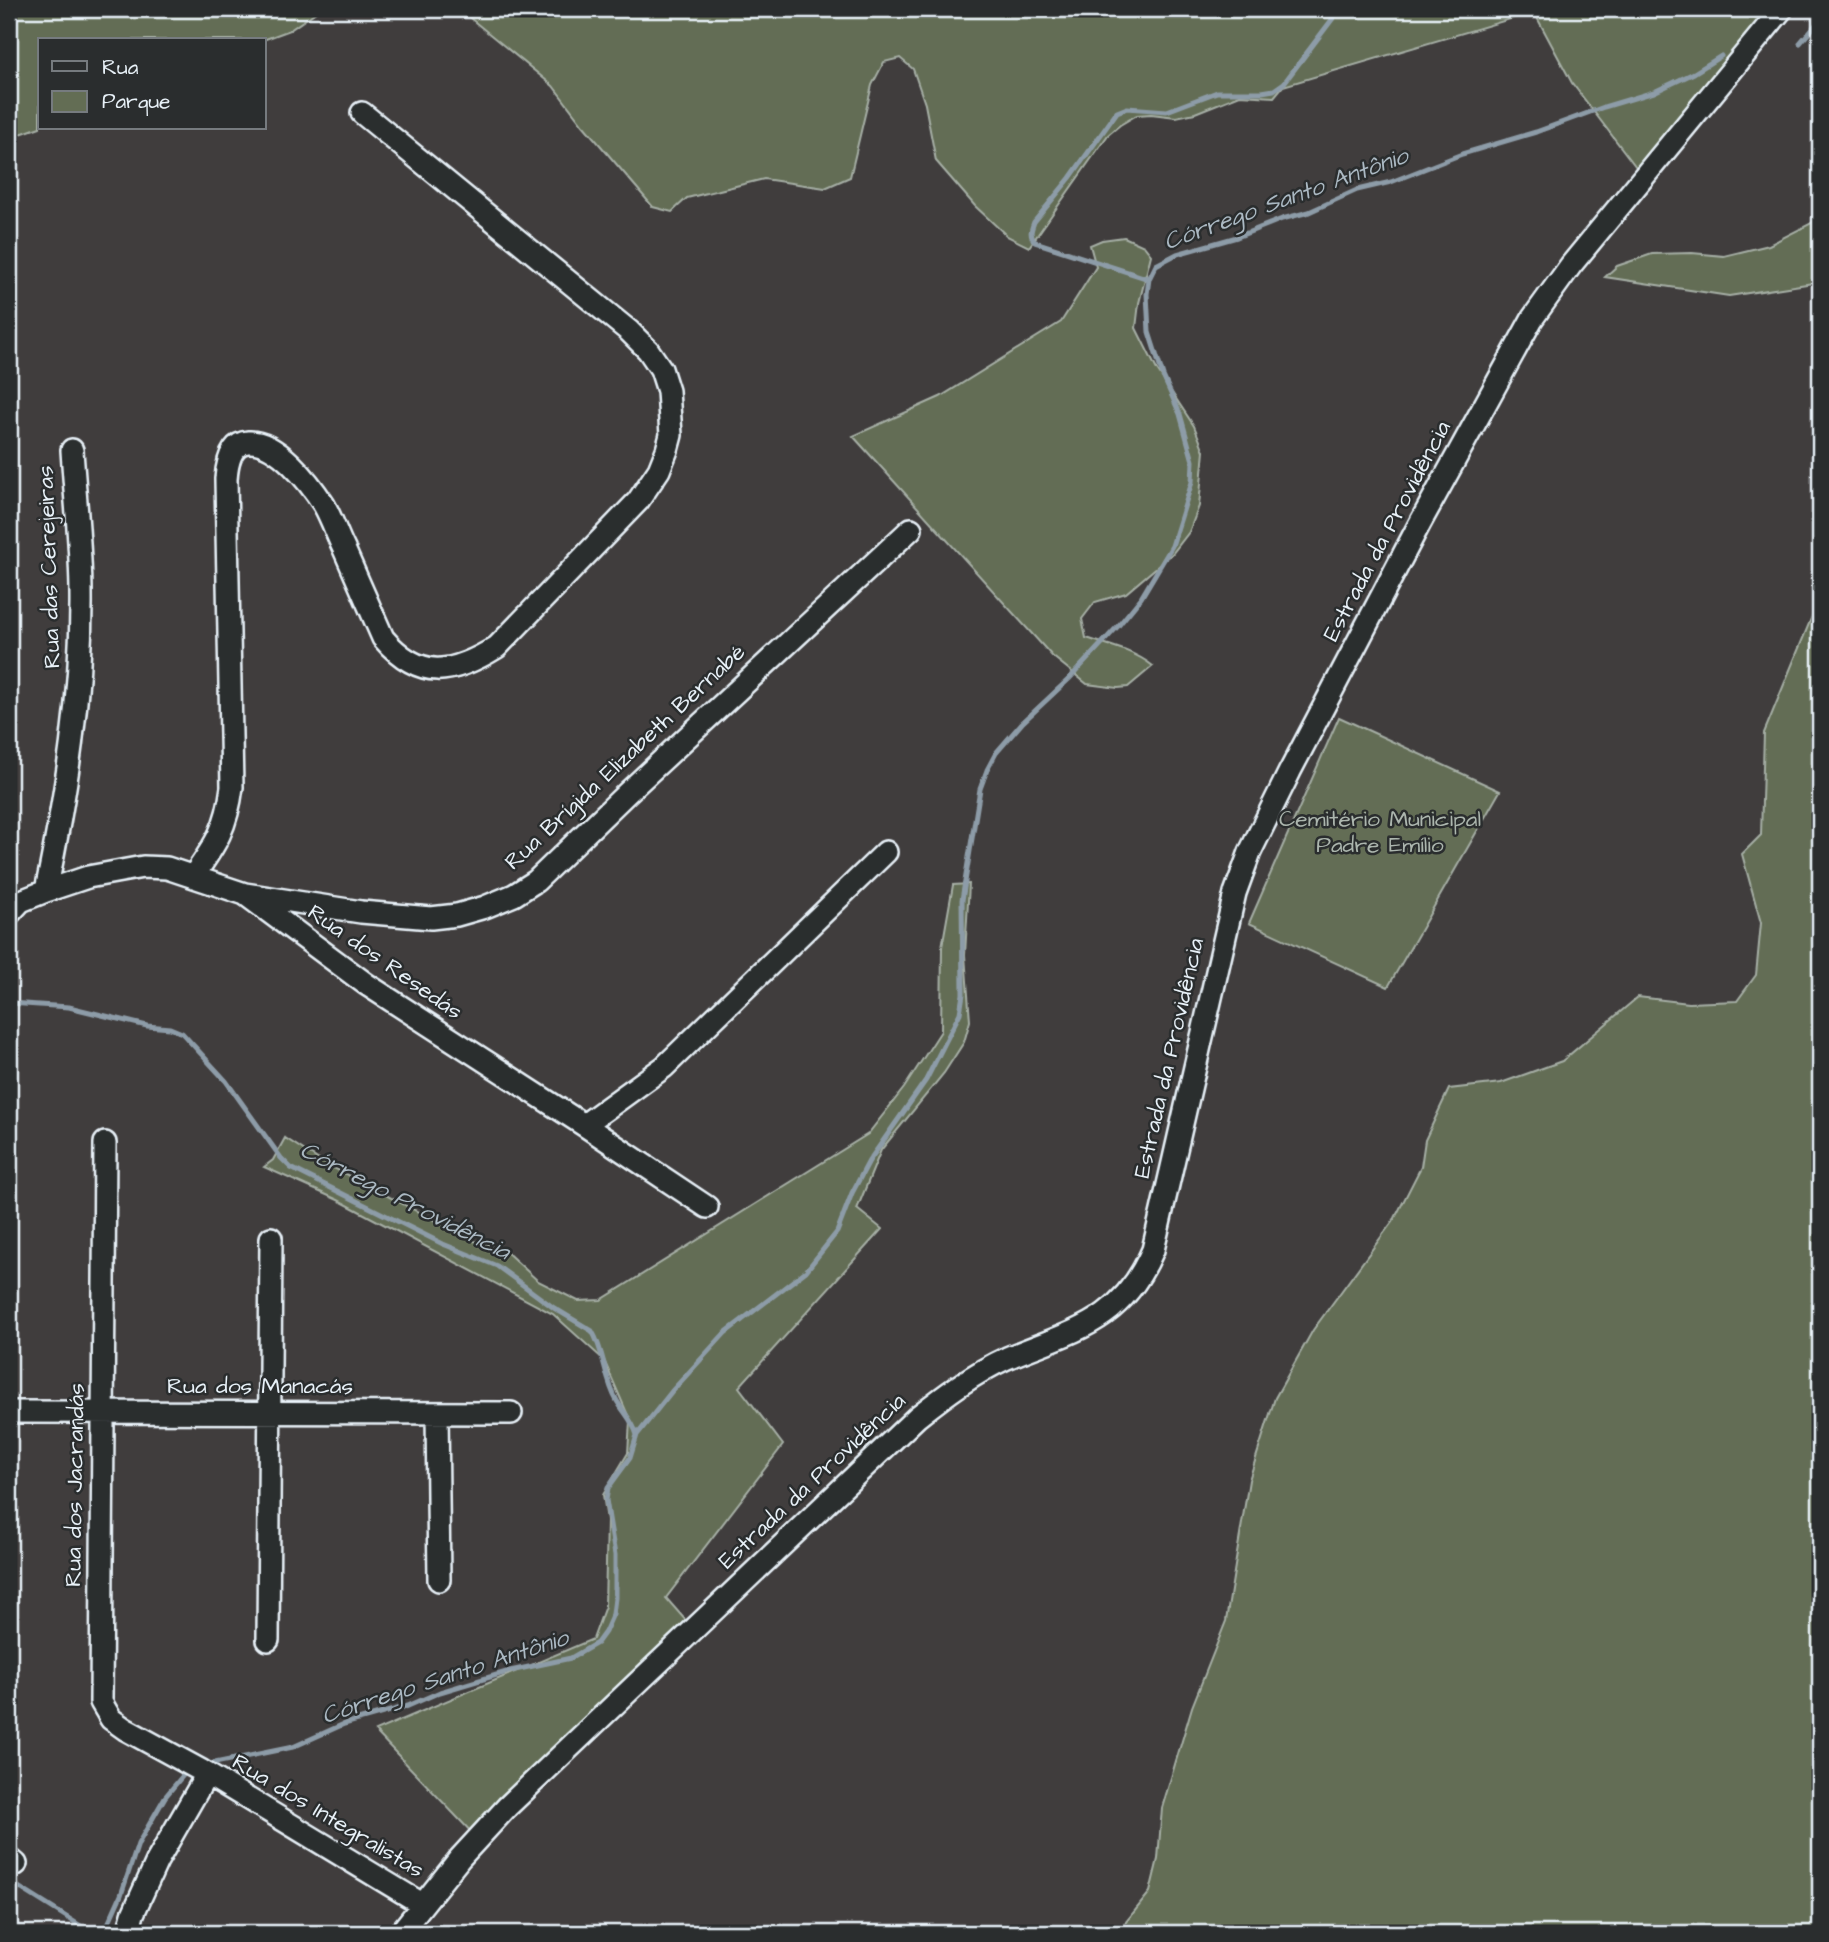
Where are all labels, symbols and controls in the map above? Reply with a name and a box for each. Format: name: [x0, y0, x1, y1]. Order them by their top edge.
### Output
legend: [38, 38, 266, 130]
text: Rua: [102, 53, 139, 82]
text: Parque: [102, 87, 170, 116]
water label: Córrego Santo Antônio: [1159, 138, 1415, 260]
street label: Estrada da Providência: [1315, 415, 1459, 647]
street label: Rua das Cerejeiras: [29, 465, 69, 669]
street label: Rua Brígida Elizabeth Bernabé: [498, 637, 753, 878]
park label: Cemitério Municipal Padre Emílio: [1279, 803, 1481, 861]
street label: Rua dos Resedás: [301, 897, 469, 1027]
street label: Estrada da Providência: [1126, 935, 1212, 1181]
water label: Córrego Providência: [294, 1133, 518, 1270]
street label: Rua dos Manacás: [167, 1370, 353, 1402]
street label: Rua dos Jacrandás: [57, 1383, 93, 1587]
street label: Estrada da Providência: [711, 1385, 913, 1576]
water label: Córrego Santo Antônio: [317, 1621, 574, 1734]
street label: Rua dos Integralistas: [226, 1746, 430, 1887]

